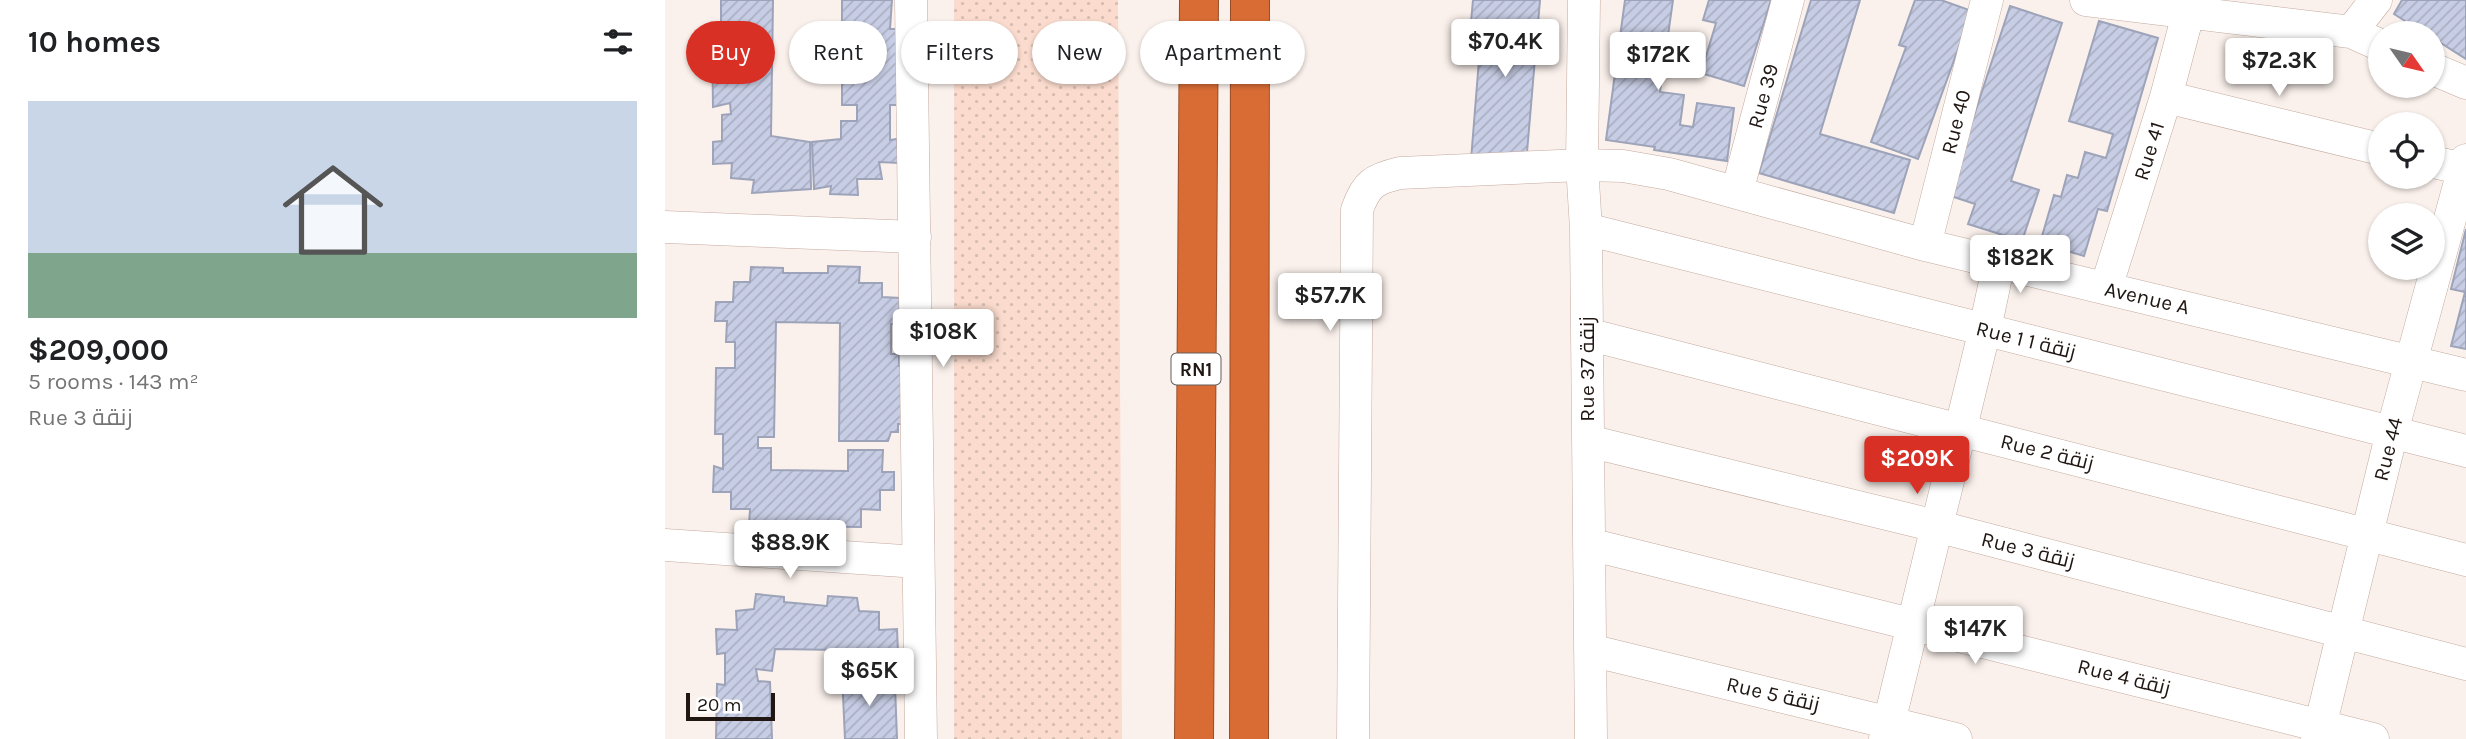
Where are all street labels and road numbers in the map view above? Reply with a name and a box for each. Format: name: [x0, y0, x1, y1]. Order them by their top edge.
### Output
street label: Rue 39: [1743, 61, 1783, 131]
street label: Rue 40: [1936, 87, 1976, 157]
street label: Rue 41: [2129, 119, 2169, 183]
street label: Avenue A: [2102, 277, 2192, 319]
street label: Rue 37 زنقة: [1575, 316, 1599, 422]
street label: Rue 1 زنقة 1: [1974, 316, 2078, 364]
road number: RN1: [1171, 354, 1221, 384]
street label: Rue 44: [2369, 414, 2408, 483]
street label: Rue 2 زنقة: [1998, 429, 2096, 475]
street label: Rue 3 زنقة: [1979, 527, 2077, 573]
street label: Rue 4 زنقة: [2075, 654, 2173, 700]
street label: Rue 5 زنقة: [1724, 672, 1822, 716]

